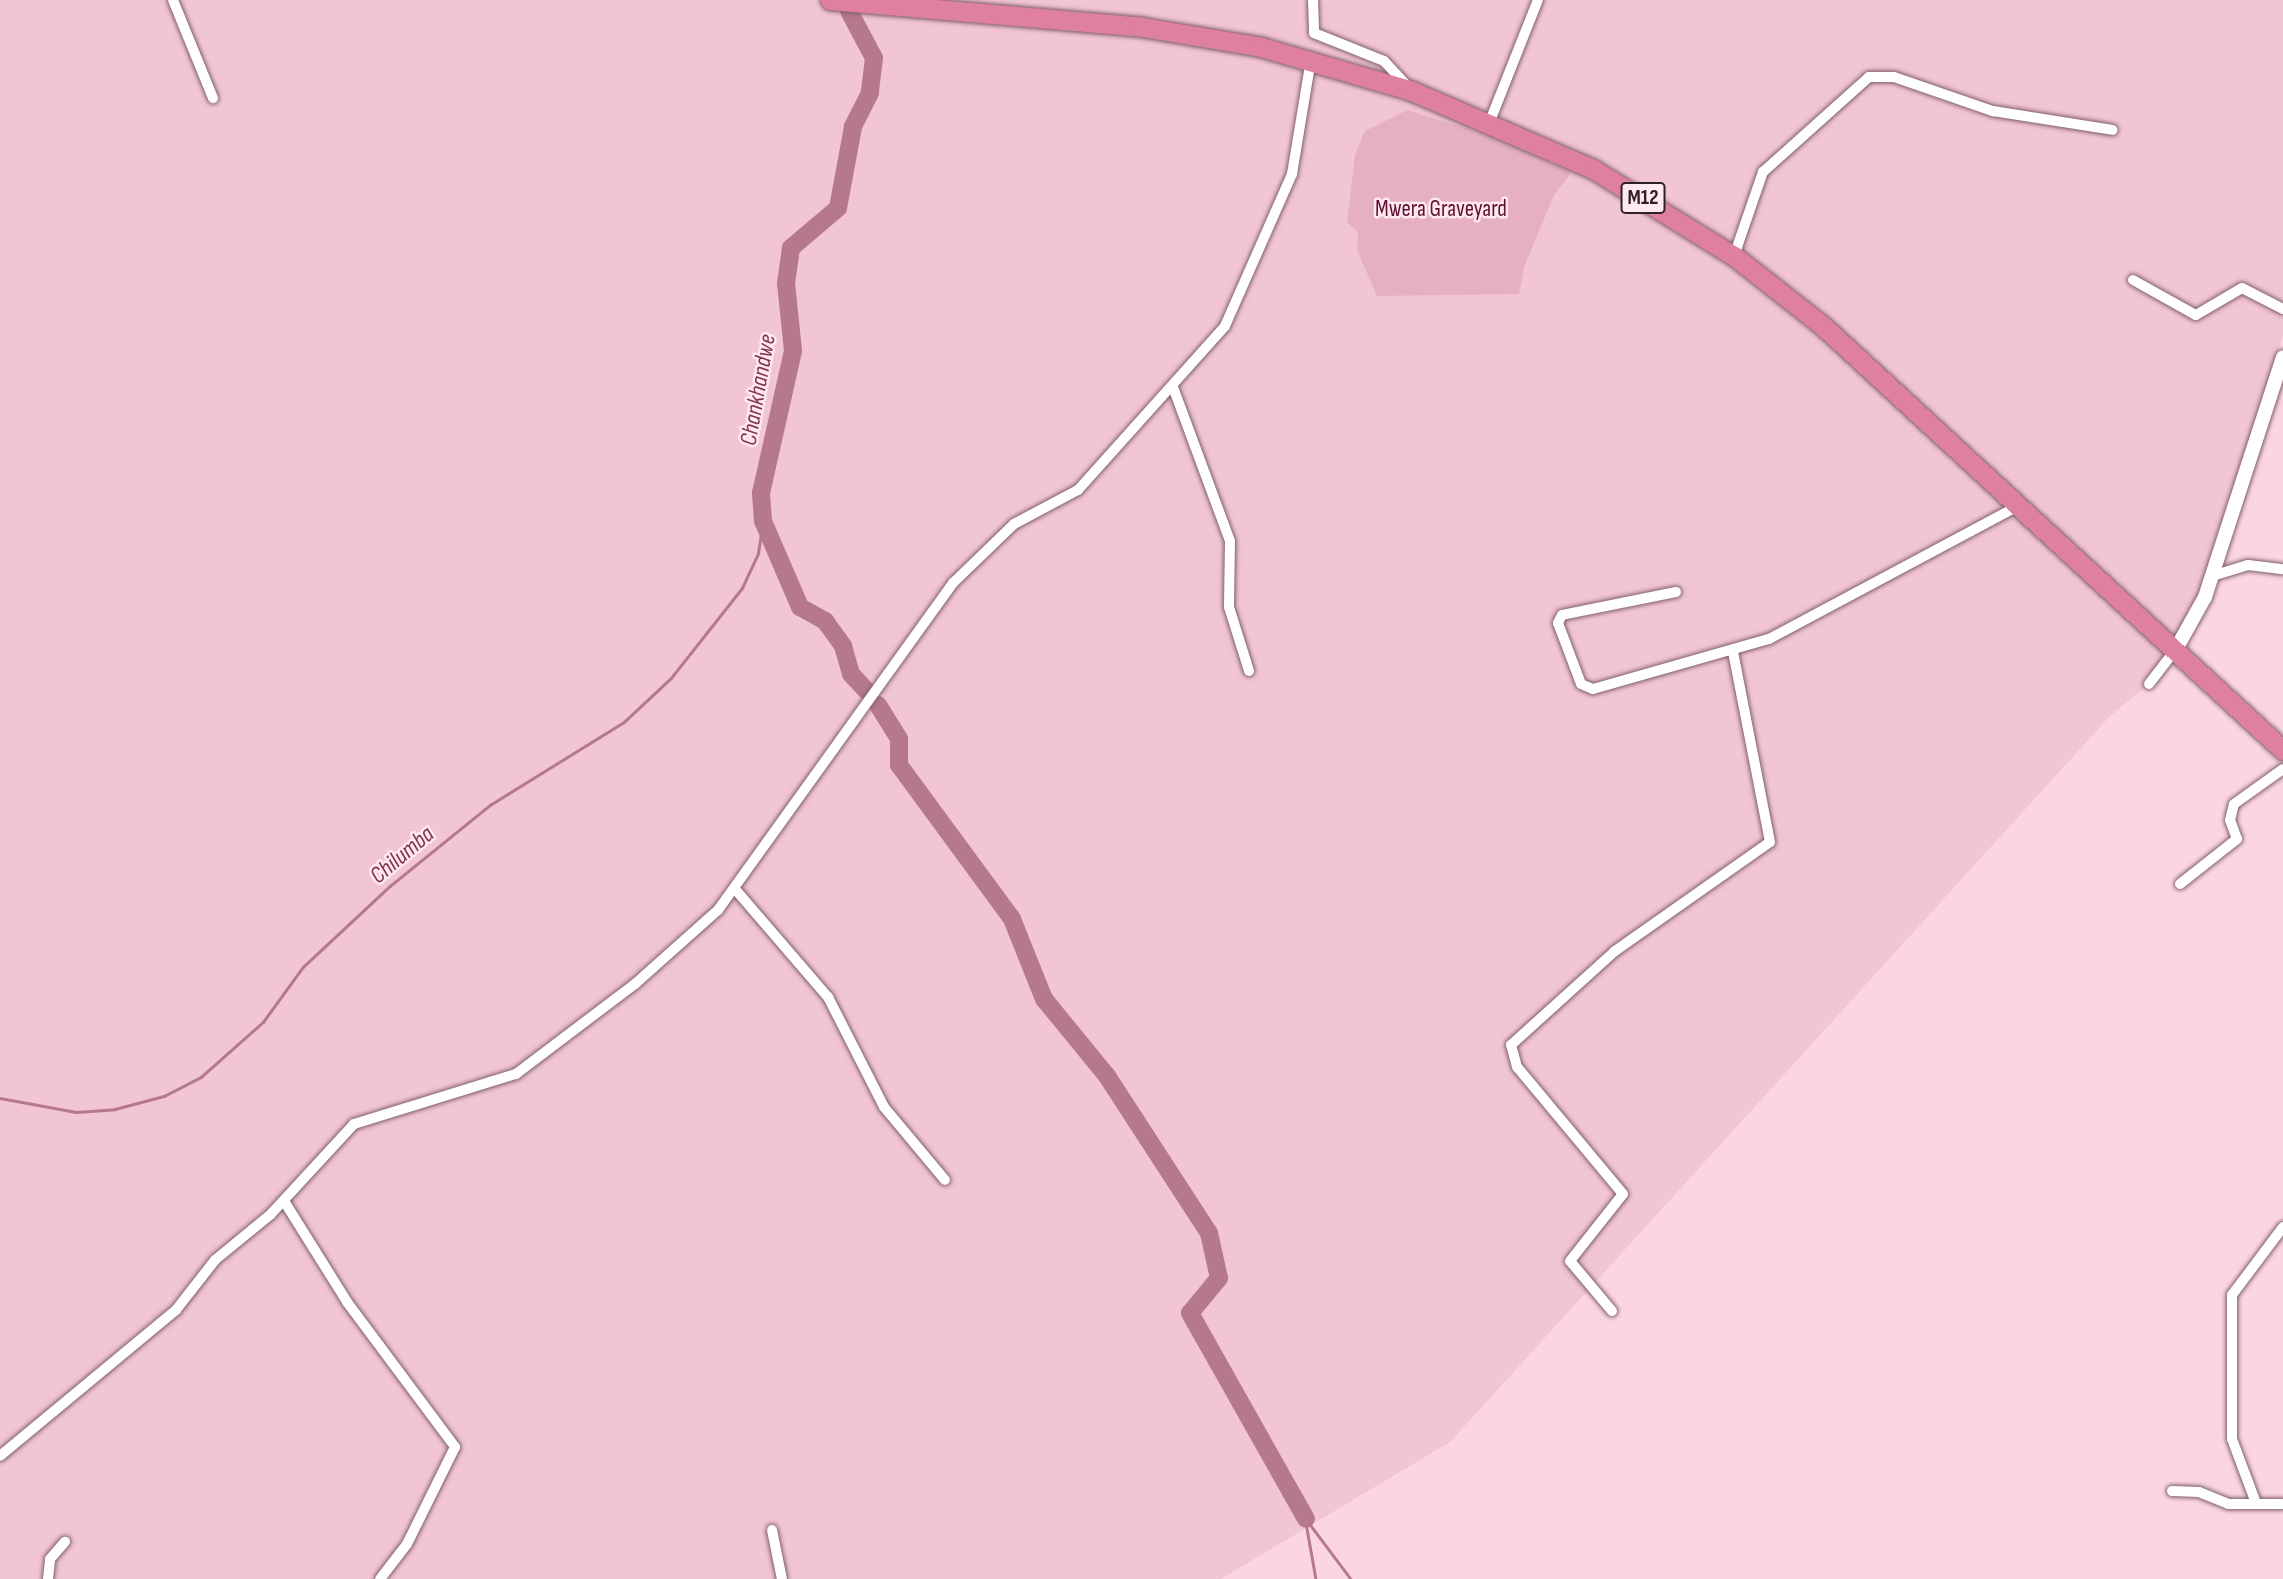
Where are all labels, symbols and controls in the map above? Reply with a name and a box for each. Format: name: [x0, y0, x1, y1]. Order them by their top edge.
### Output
road number: M12: [1620, 180, 1666, 216]
park label: Mwera Graveyard: [1375, 195, 1507, 223]
water label: Chankhandwe: [734, 332, 782, 448]
water label: Chilumba: [364, 820, 440, 890]

